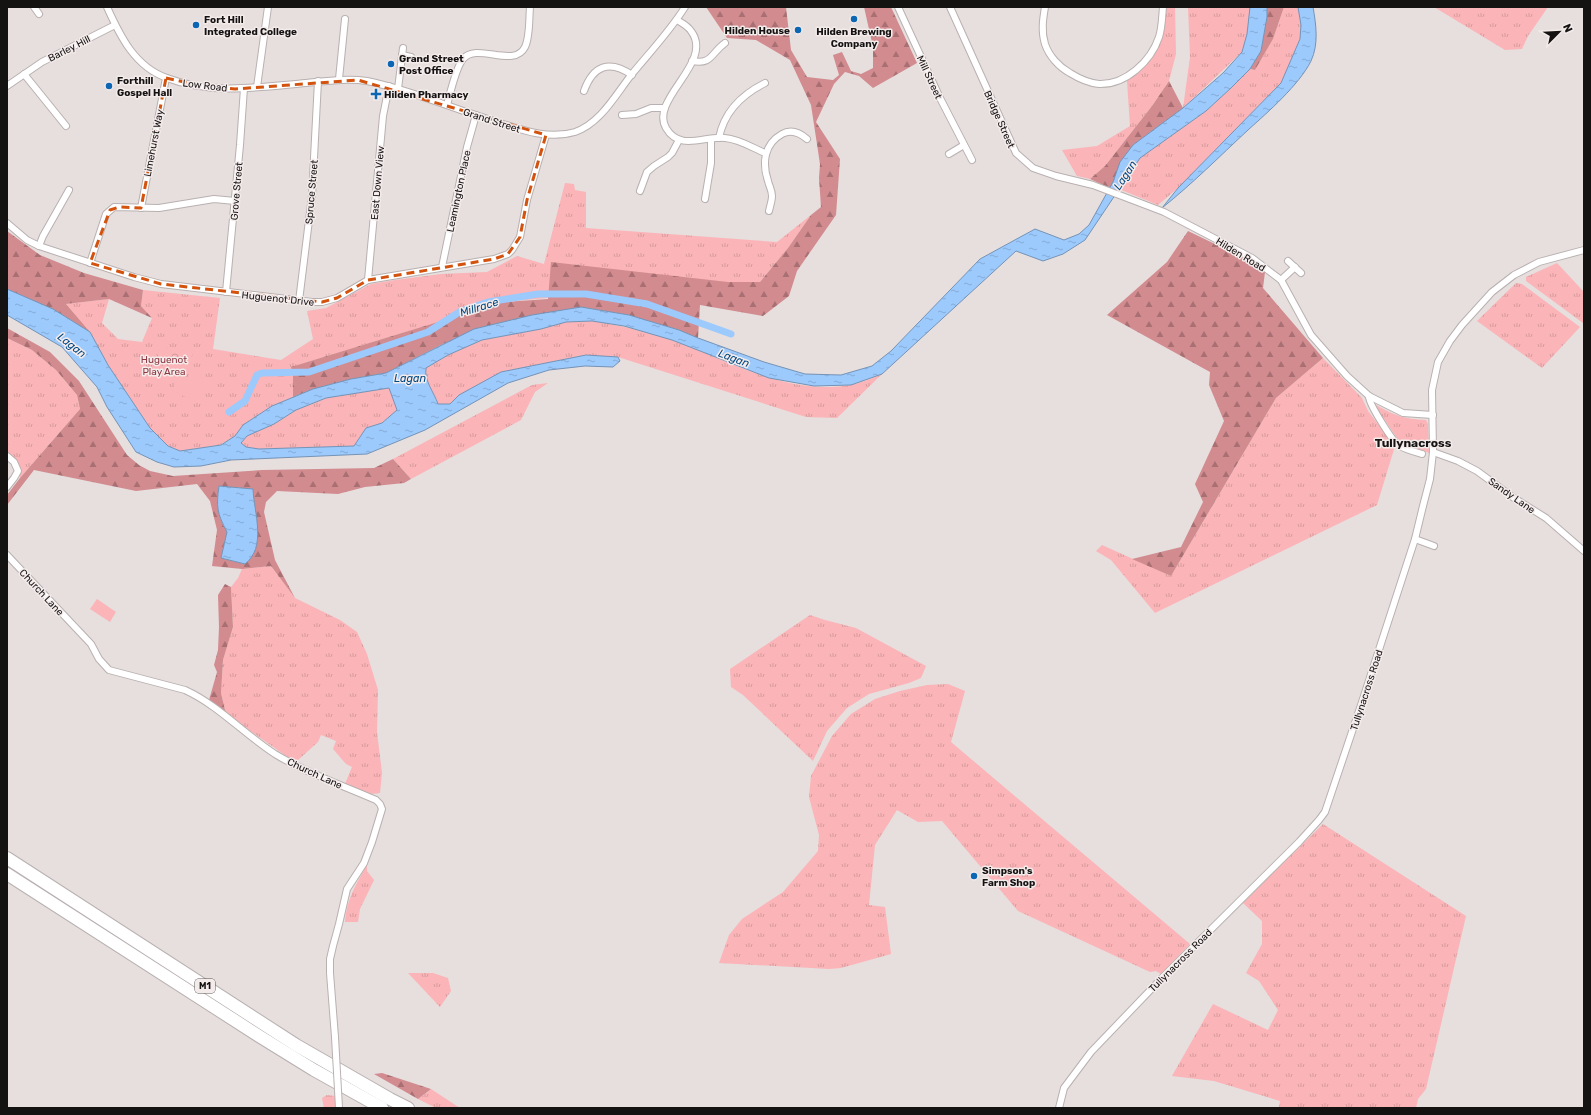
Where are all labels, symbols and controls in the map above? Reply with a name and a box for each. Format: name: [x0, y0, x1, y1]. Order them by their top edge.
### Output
north arrow: [1539, 12, 1579, 52]
place label: Fort Hill Integrated College: [204, 14, 297, 38]
marker: Hilden Brewing Company: [849, 14, 859, 24]
marker: Fort Hill Integrated College: [191, 20, 201, 30]
text: N: [1560, 22, 1575, 34]
place label: Hilden House: [725, 25, 790, 37]
marker: Hilden House: [793, 25, 803, 35]
place label: Hilden Brewing Company: [816, 26, 892, 50]
street label: Barley Hill: [46, 33, 93, 65]
place label: Grand Street Post Office: [399, 53, 464, 77]
street label: Mill Street: [914, 54, 944, 101]
marker: Grand Street Post Office: [386, 59, 396, 69]
place label: Forthill Gospel Hall: [117, 75, 172, 99]
street label: Low Road: [182, 77, 228, 95]
marker: Forthill Gospel Hall: [104, 81, 114, 91]
marker: Hilden Pharmacy: [371, 89, 381, 99]
place label: Hilden Pharmacy: [384, 89, 468, 101]
street label: Bridge Street: [981, 89, 1017, 150]
street label: Grand Street: [462, 106, 522, 136]
street label: Limehurst Way: [142, 108, 166, 178]
street label: East Down View: [369, 146, 387, 221]
street label: Leamington Place: [444, 149, 474, 233]
water label: Lagan: [1111, 158, 1140, 192]
street label: Spruce Street: [303, 159, 321, 225]
street label: Grove Street: [228, 161, 246, 221]
street label: Hilden Road: [1214, 235, 1268, 274]
street label: Huguenot Drive: [241, 289, 315, 309]
water label: Millrace: [458, 295, 500, 319]
water label: Lagan: [55, 330, 89, 361]
water label: Lagan: [716, 347, 751, 370]
park label: Huguenot Play Area: [141, 354, 187, 378]
water label: Lagan: [394, 372, 426, 385]
district label: Tullynacross: [1375, 436, 1452, 450]
street label: Sandy Lane: [1486, 475, 1537, 517]
street label: Church Lane: [17, 567, 66, 619]
street label: Tullynacross Road: [1348, 648, 1386, 732]
street label: Church Lane: [285, 756, 344, 792]
place label: Simpson's Farm Shop: [982, 865, 1035, 889]
marker: Simpson's Farm Shop: [969, 871, 979, 881]
street label: Tullynacross Road: [1147, 927, 1215, 995]
road number: M1: [195, 979, 215, 993]

